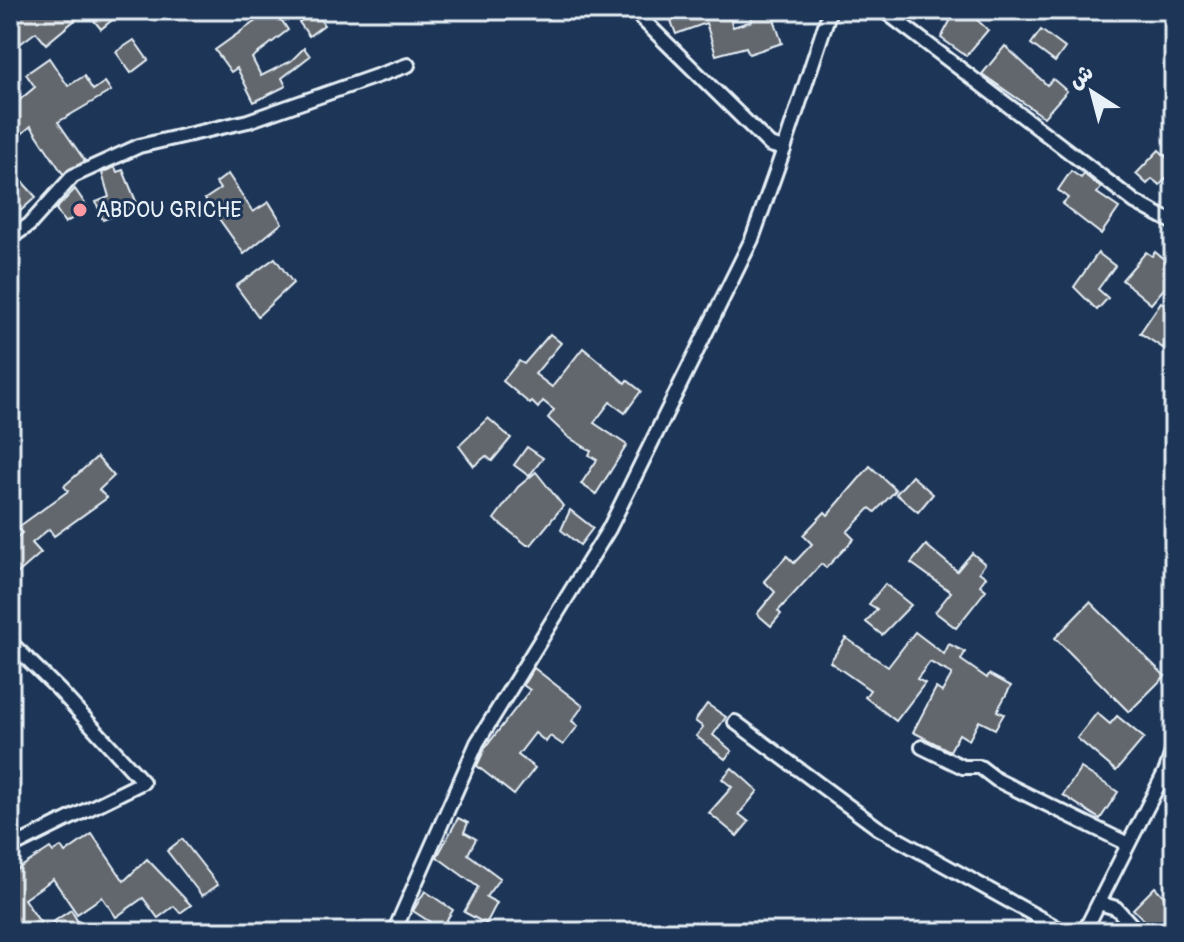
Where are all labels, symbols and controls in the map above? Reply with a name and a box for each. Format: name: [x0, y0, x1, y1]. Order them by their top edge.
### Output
north arrow: [1052, 52, 1132, 132]
text: ش: [1063, 58, 1099, 95]
place label: ABDOU GRICHE: [96, 196, 242, 224]
marker: ABDOU GRICHE: [71, 201, 89, 219]

